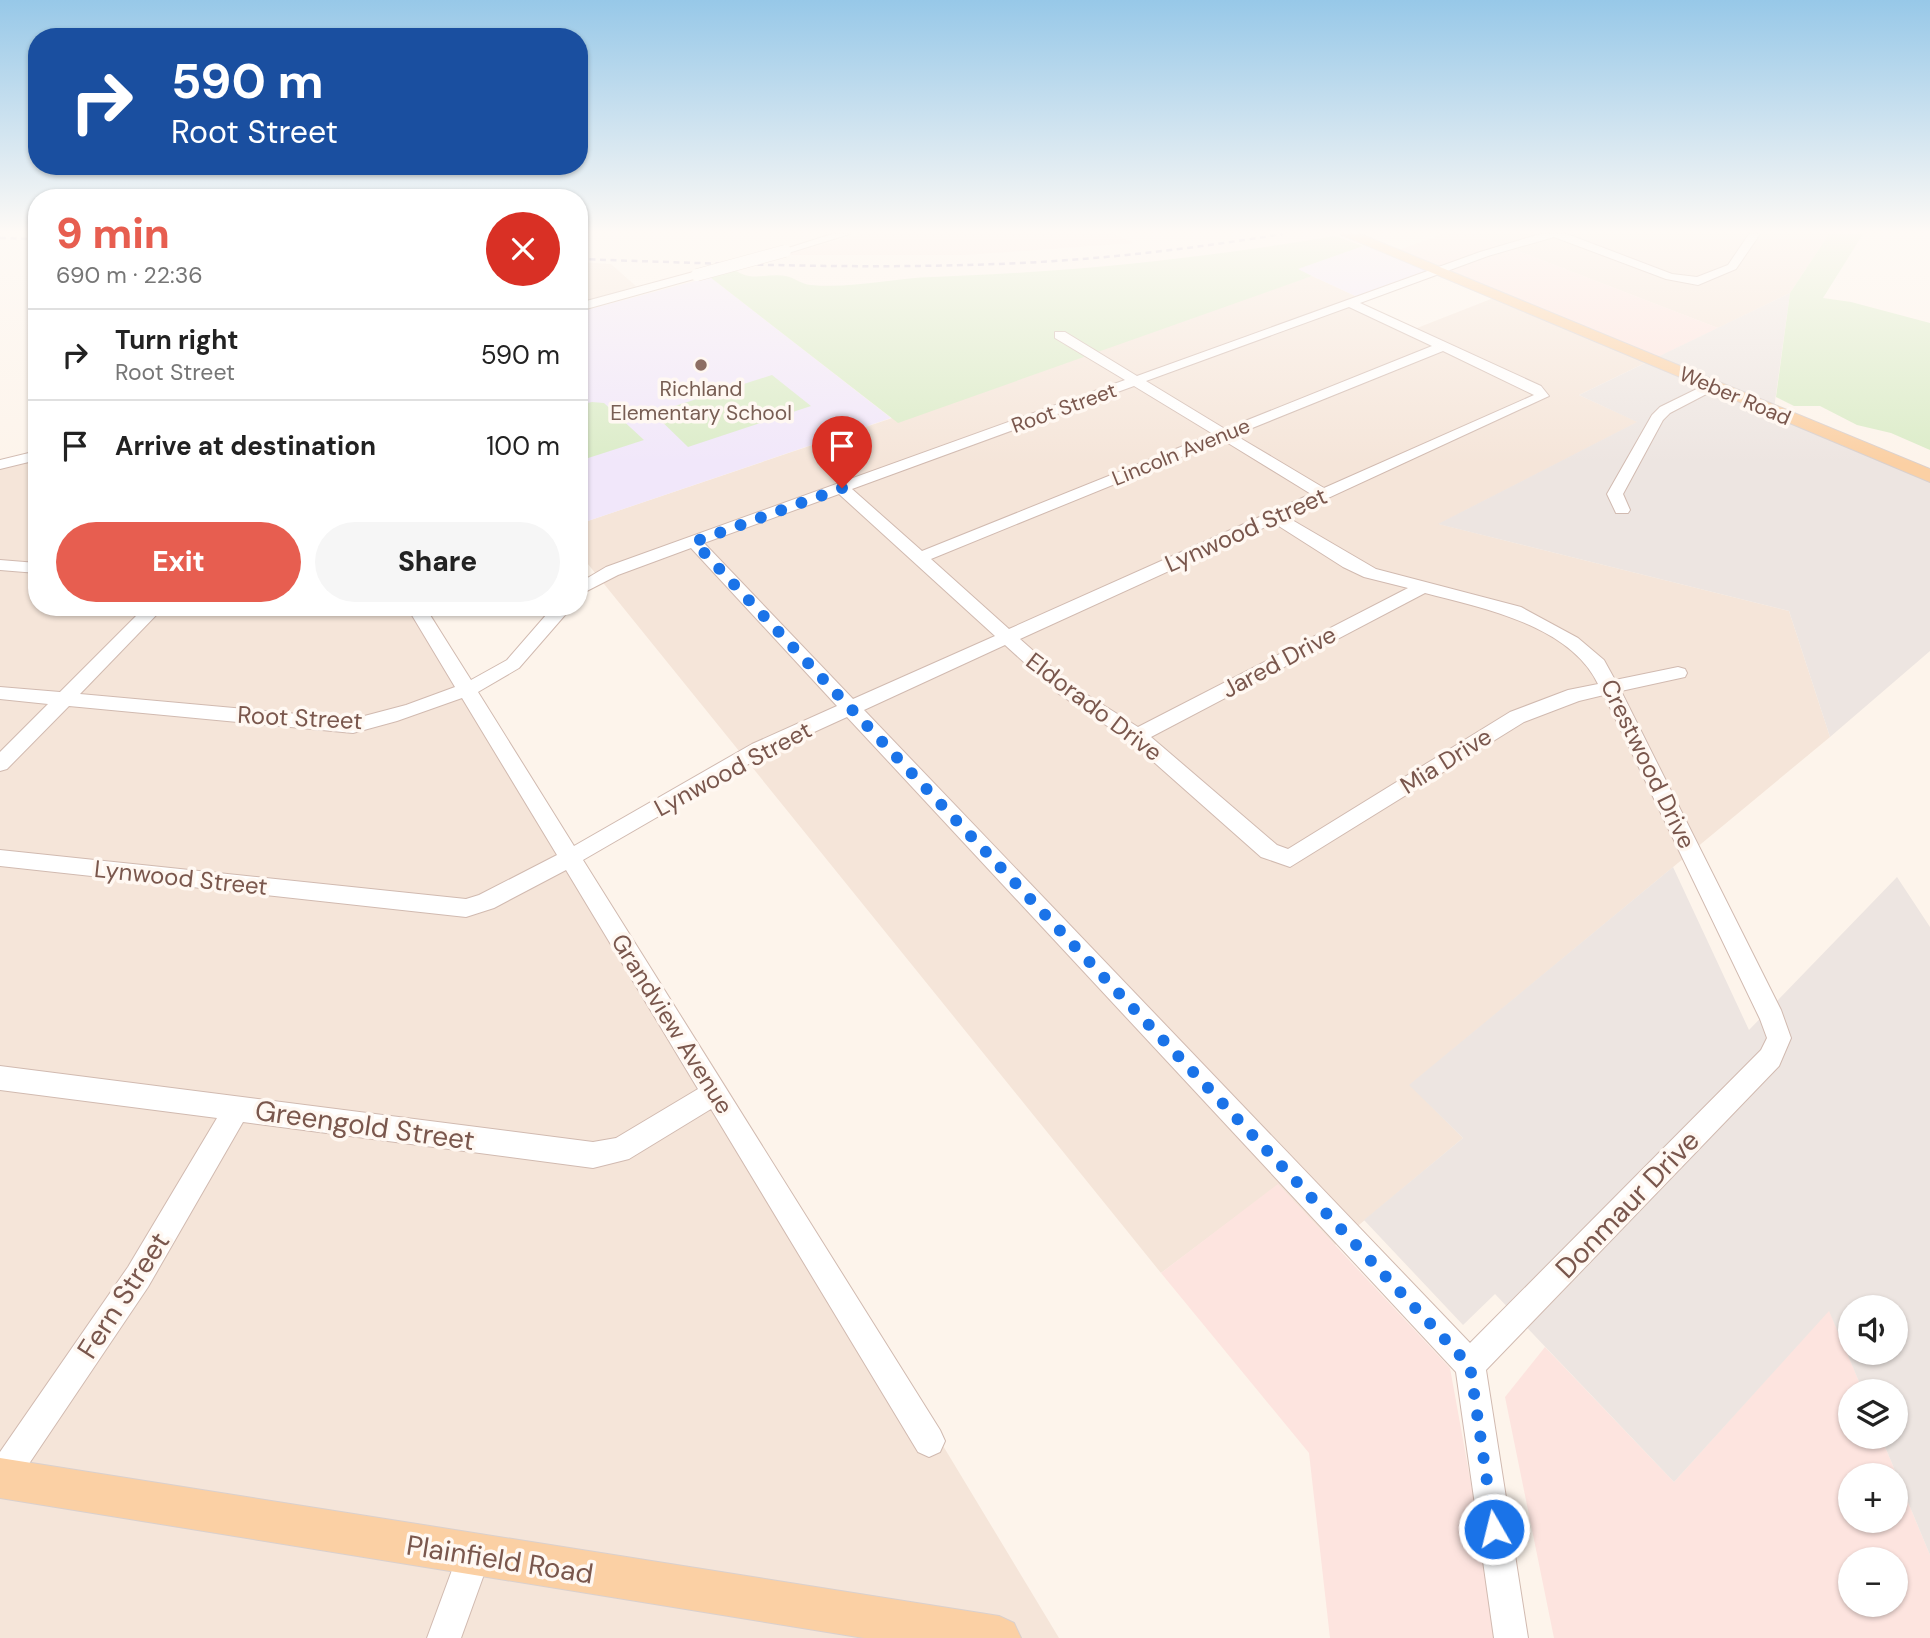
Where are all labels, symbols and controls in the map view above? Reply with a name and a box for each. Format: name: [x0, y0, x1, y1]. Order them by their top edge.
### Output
text: 590 m: [171, 49, 324, 113]
icon: right: [56, 56, 147, 147]
text: Root Street: [171, 111, 338, 153]
text: 9 min: [56, 206, 170, 261]
button: close: [486, 212, 560, 286]
text: 690 m · 22:36: [56, 260, 203, 290]
text: Turn right: [115, 323, 239, 357]
icon: right: [56, 336, 94, 374]
text: 590 m: [481, 338, 560, 372]
text: Root Street: [115, 357, 235, 387]
marker: Richland Elementary School: [693, 357, 709, 373]
street label: Weber Road: [1675, 360, 1795, 432]
place label: Richland Elementary School: [610, 375, 792, 427]
street label: Root Street: [1008, 376, 1120, 440]
street label: Lincoln Avenue: [1108, 412, 1254, 492]
pin: [812, 416, 872, 488]
icon: arrive: [56, 427, 94, 465]
icon: arrive: [823, 427, 861, 465]
text: Arrive at destination: [115, 429, 376, 463]
text: 100 m: [486, 429, 560, 463]
street label: Lynwood Street: [1160, 480, 1332, 579]
button: Exit: [56, 522, 301, 602]
button: Share: [315, 522, 560, 602]
street label: Jared Drive: [1216, 618, 1341, 705]
street label: Eldorado Drive: [1020, 645, 1169, 768]
street label: Crestwood Drive: [1594, 674, 1703, 854]
street label: Root Street: [237, 699, 363, 736]
street label: Lynwood Street: [649, 714, 817, 823]
street label: Mia Drive: [1394, 720, 1497, 801]
street label: Lynwood Street: [93, 853, 269, 902]
street label: Grandview Avenue: [604, 928, 740, 1120]
street label: Greengold Street: [253, 1092, 477, 1159]
street label: Donmaur Drive: [1547, 1122, 1707, 1286]
street label: Fern Street: [69, 1225, 178, 1366]
map controls: [1838, 1295, 1908, 1617]
button: sound: [1838, 1295, 1908, 1365]
button: layers: [1838, 1379, 1908, 1449]
button: +: [1838, 1463, 1908, 1533]
position arrow: [1457, 1492, 1531, 1566]
street label: Plainfield Road: [404, 1526, 596, 1593]
button: −: [1838, 1547, 1908, 1617]

